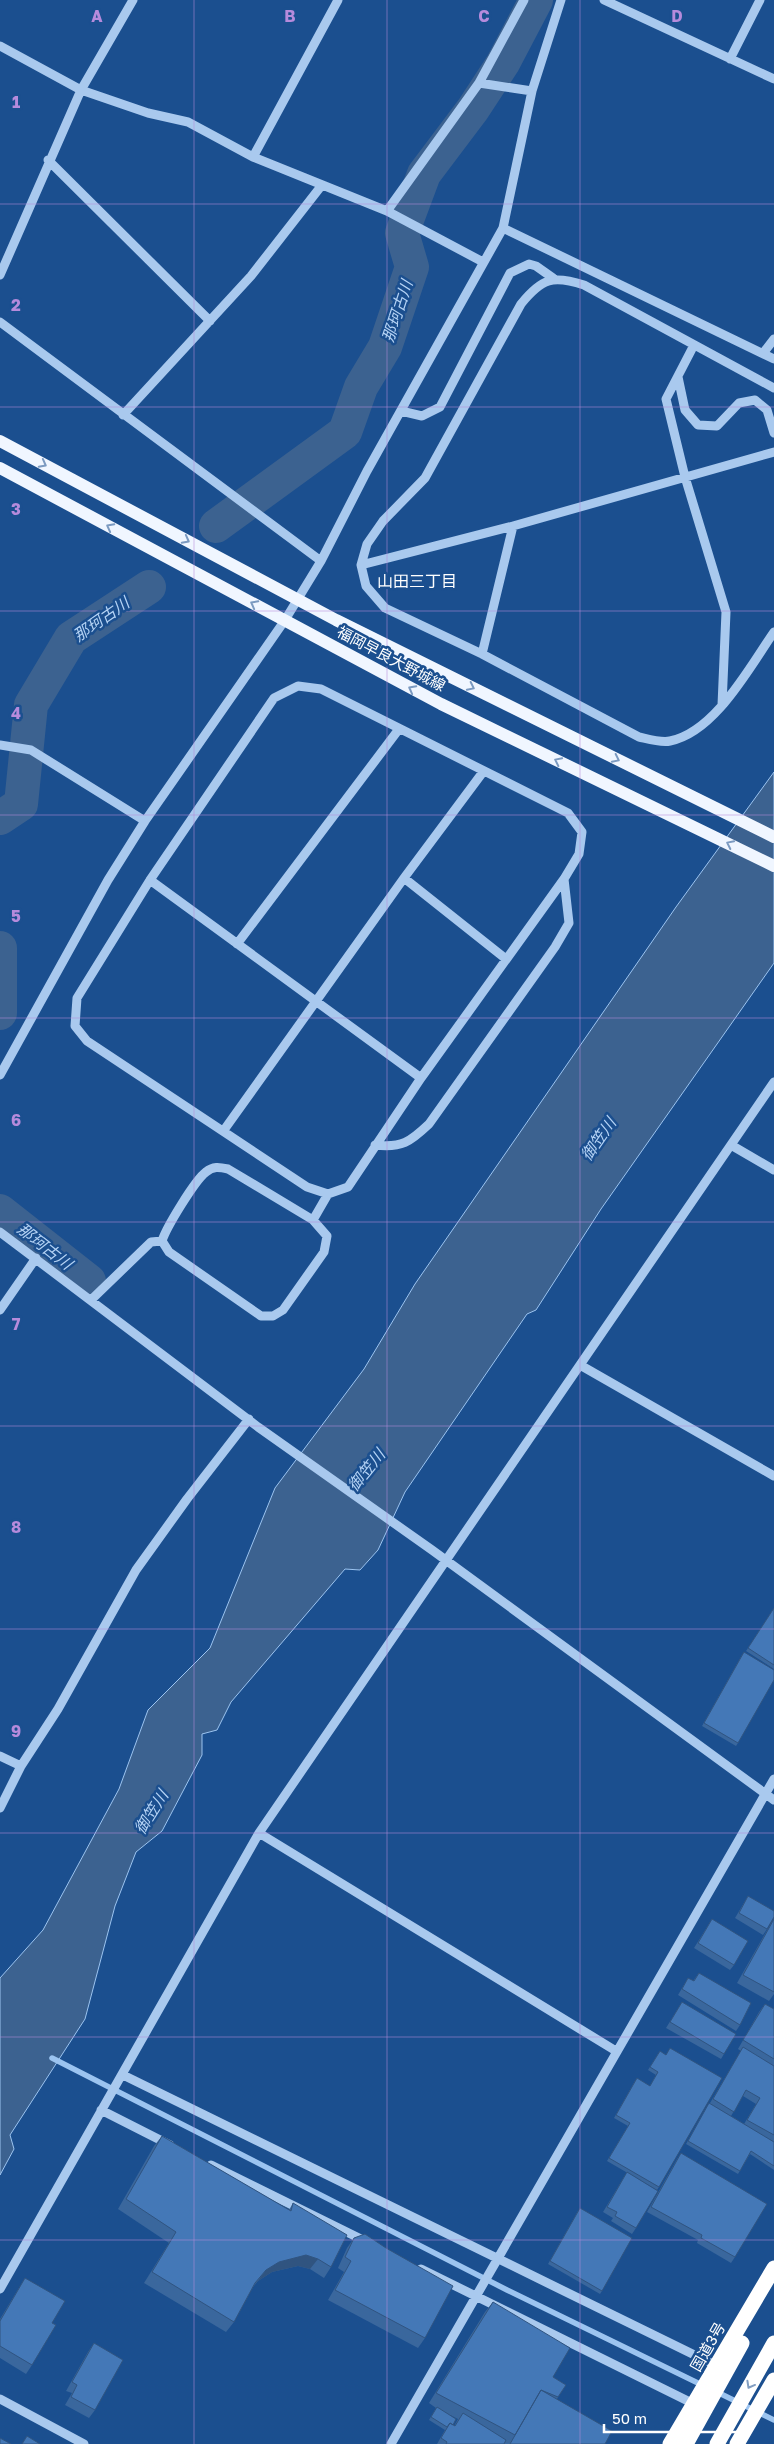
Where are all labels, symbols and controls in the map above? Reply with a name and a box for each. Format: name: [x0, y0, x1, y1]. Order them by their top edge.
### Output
text: A: [91, 6, 103, 26]
text: B: [284, 6, 296, 26]
text: C: [478, 6, 490, 26]
text: D: [671, 6, 683, 26]
text: 1: [12, 92, 20, 112]
water label: 那珂古川: [378, 276, 417, 345]
text: 2: [11, 295, 21, 315]
one-way arrow: [38, 458, 47, 468]
text: 3: [11, 499, 21, 519]
one-way arrow: [107, 523, 116, 533]
one-way arrow: [181, 534, 190, 544]
district label: 山田三丁目: [377, 571, 457, 591]
water label: 那珂古川: [69, 591, 135, 646]
one-way arrow: [250, 600, 259, 610]
street label: 福岡早良大野城線: [334, 622, 449, 694]
one-way arrow: [466, 681, 475, 691]
one-way arrow: [409, 685, 418, 695]
text: 4: [11, 703, 21, 723]
one-way arrow: [611, 753, 620, 764]
one-way arrow: [554, 757, 563, 767]
one-way arrow: [726, 840, 735, 851]
text: 5: [11, 906, 21, 926]
text: 6: [11, 1110, 21, 1130]
water label: 御笠川: [576, 1112, 621, 1164]
water label: 那珂古川: [14, 1218, 78, 1275]
text: 7: [12, 1314, 21, 1334]
water label: 御笠川: [343, 1444, 390, 1495]
text: 8: [11, 1517, 21, 1537]
text: 9: [11, 1721, 21, 1741]
water label: 御笠川: [130, 1785, 173, 1838]
street label: 国道3号: [686, 2319, 728, 2374]
one-way arrow: [746, 2380, 756, 2389]
scale bar: [604, 2402, 746, 2434]
text: 50 m: [612, 2409, 647, 2427]

